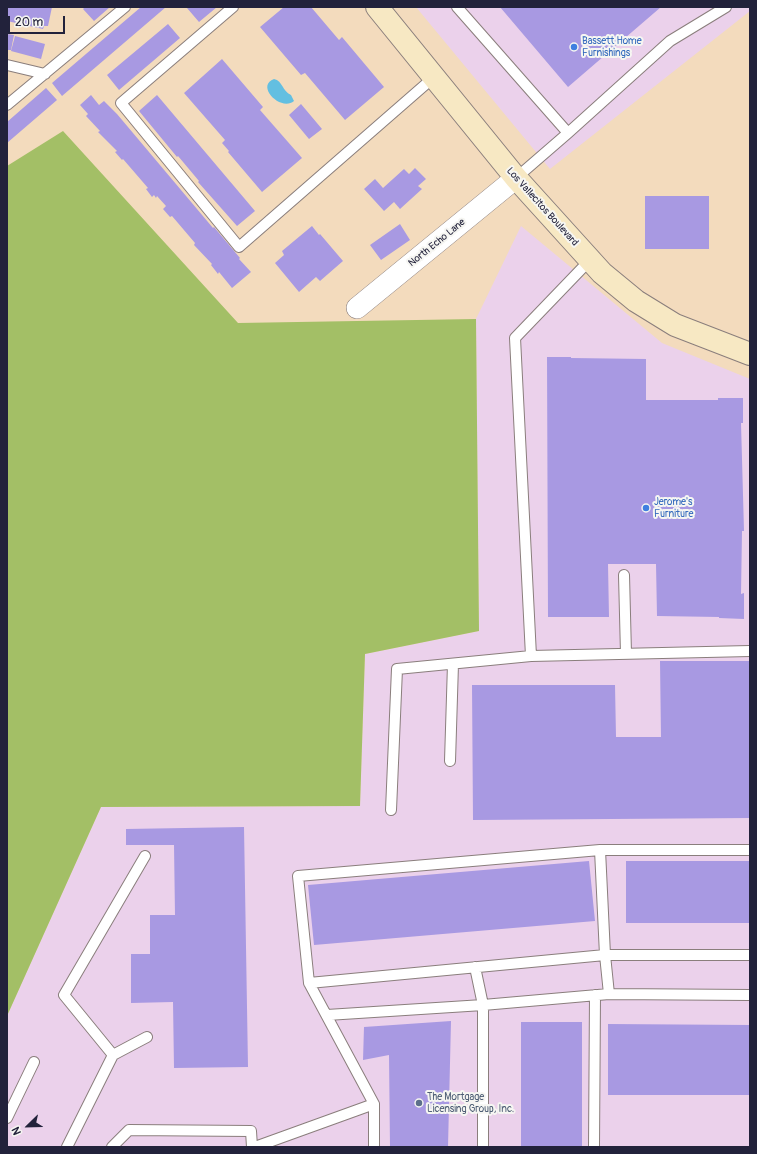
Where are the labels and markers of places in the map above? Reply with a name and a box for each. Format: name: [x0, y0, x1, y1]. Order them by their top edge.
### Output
place label: Bassett Home Furnishings: [582, 35, 642, 58]
marker: Bassett Home Furnishings: [569, 42, 579, 52]
place label: Jerome's Furniture: [654, 496, 693, 520]
marker: Jerome's Furniture: [641, 503, 651, 513]
place label: The Mortgage Licensing Group, Inc.: [427, 1091, 514, 1114]
marker: The Mortgage Licensing Group, Inc.: [414, 1098, 424, 1108]

